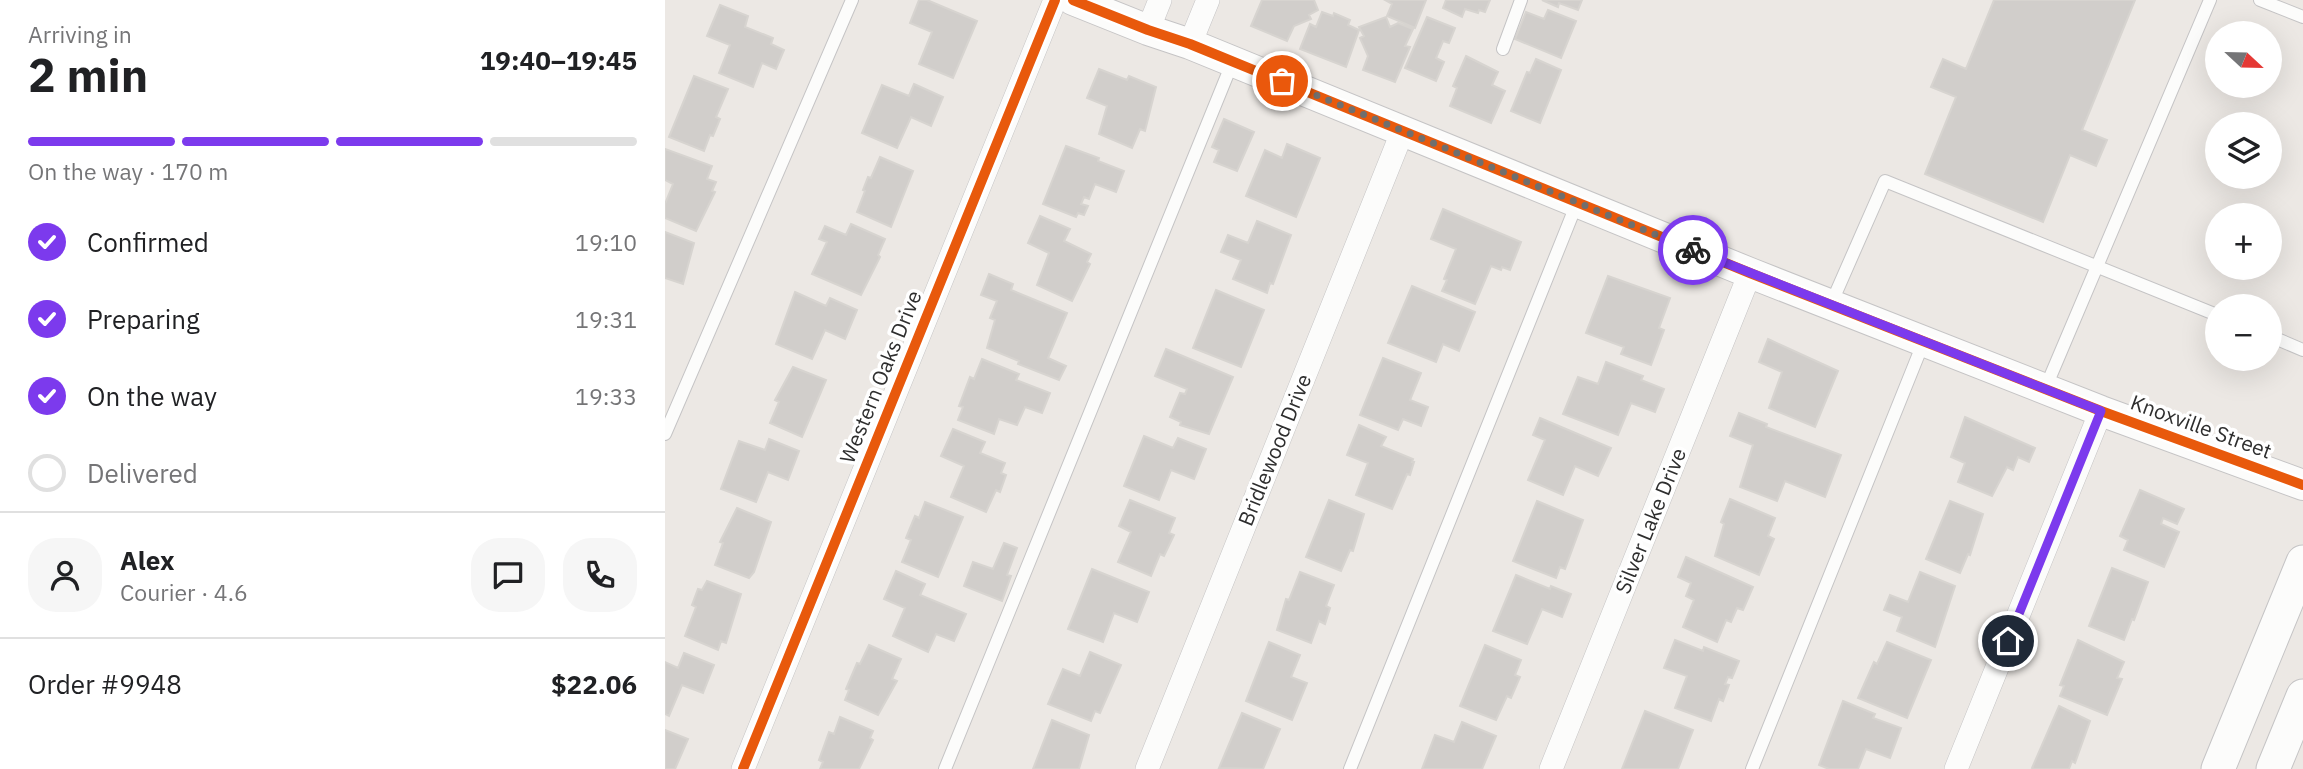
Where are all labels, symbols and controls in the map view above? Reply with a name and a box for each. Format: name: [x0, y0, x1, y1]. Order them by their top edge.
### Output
text: Arriving in: [28, 19, 132, 49]
north arrow: [2205, 21, 2282, 98]
map controls: [2205, 21, 2282, 371]
text: 19:40–19:45: [480, 43, 637, 77]
text: 2 min: [28, 45, 148, 105]
pin: [1252, 51, 1312, 111]
icon: bag: [1263, 62, 1301, 100]
button: layers: [2205, 112, 2282, 189]
text: On the way · 170 m: [28, 156, 228, 186]
button: +: [2205, 203, 2282, 280]
courier: [1658, 215, 1728, 285]
icon: check: [28, 223, 66, 261]
text: Confirmed: [87, 225, 209, 259]
text: 19:10: [575, 227, 637, 257]
icon: bike: [1674, 231, 1712, 269]
street label: Western Oaks Drive: [833, 286, 928, 467]
button: −: [2205, 294, 2282, 371]
icon: check: [28, 300, 66, 338]
text: Preparing: [87, 302, 200, 336]
text: 19:31: [575, 304, 637, 334]
street label: Bridlewood Drive: [1231, 370, 1317, 530]
icon: check: [28, 377, 66, 415]
text: On the way: [87, 379, 217, 413]
text: 19:33: [575, 381, 637, 411]
street label: Knoxville Street: [2127, 388, 2276, 465]
street label: Silver Lake Drive: [1608, 444, 1692, 598]
text: Delivered: [87, 456, 198, 490]
button: person: [28, 538, 102, 612]
button: chat: [471, 538, 545, 612]
button: phone: [563, 538, 637, 612]
text: Alex: [120, 543, 174, 577]
text: Courier · 4.6: [120, 577, 248, 607]
pin: [1978, 611, 2038, 671]
icon: home: [1989, 622, 2027, 660]
text: Order #9948: [28, 667, 182, 701]
text: $22.06: [551, 667, 637, 701]

